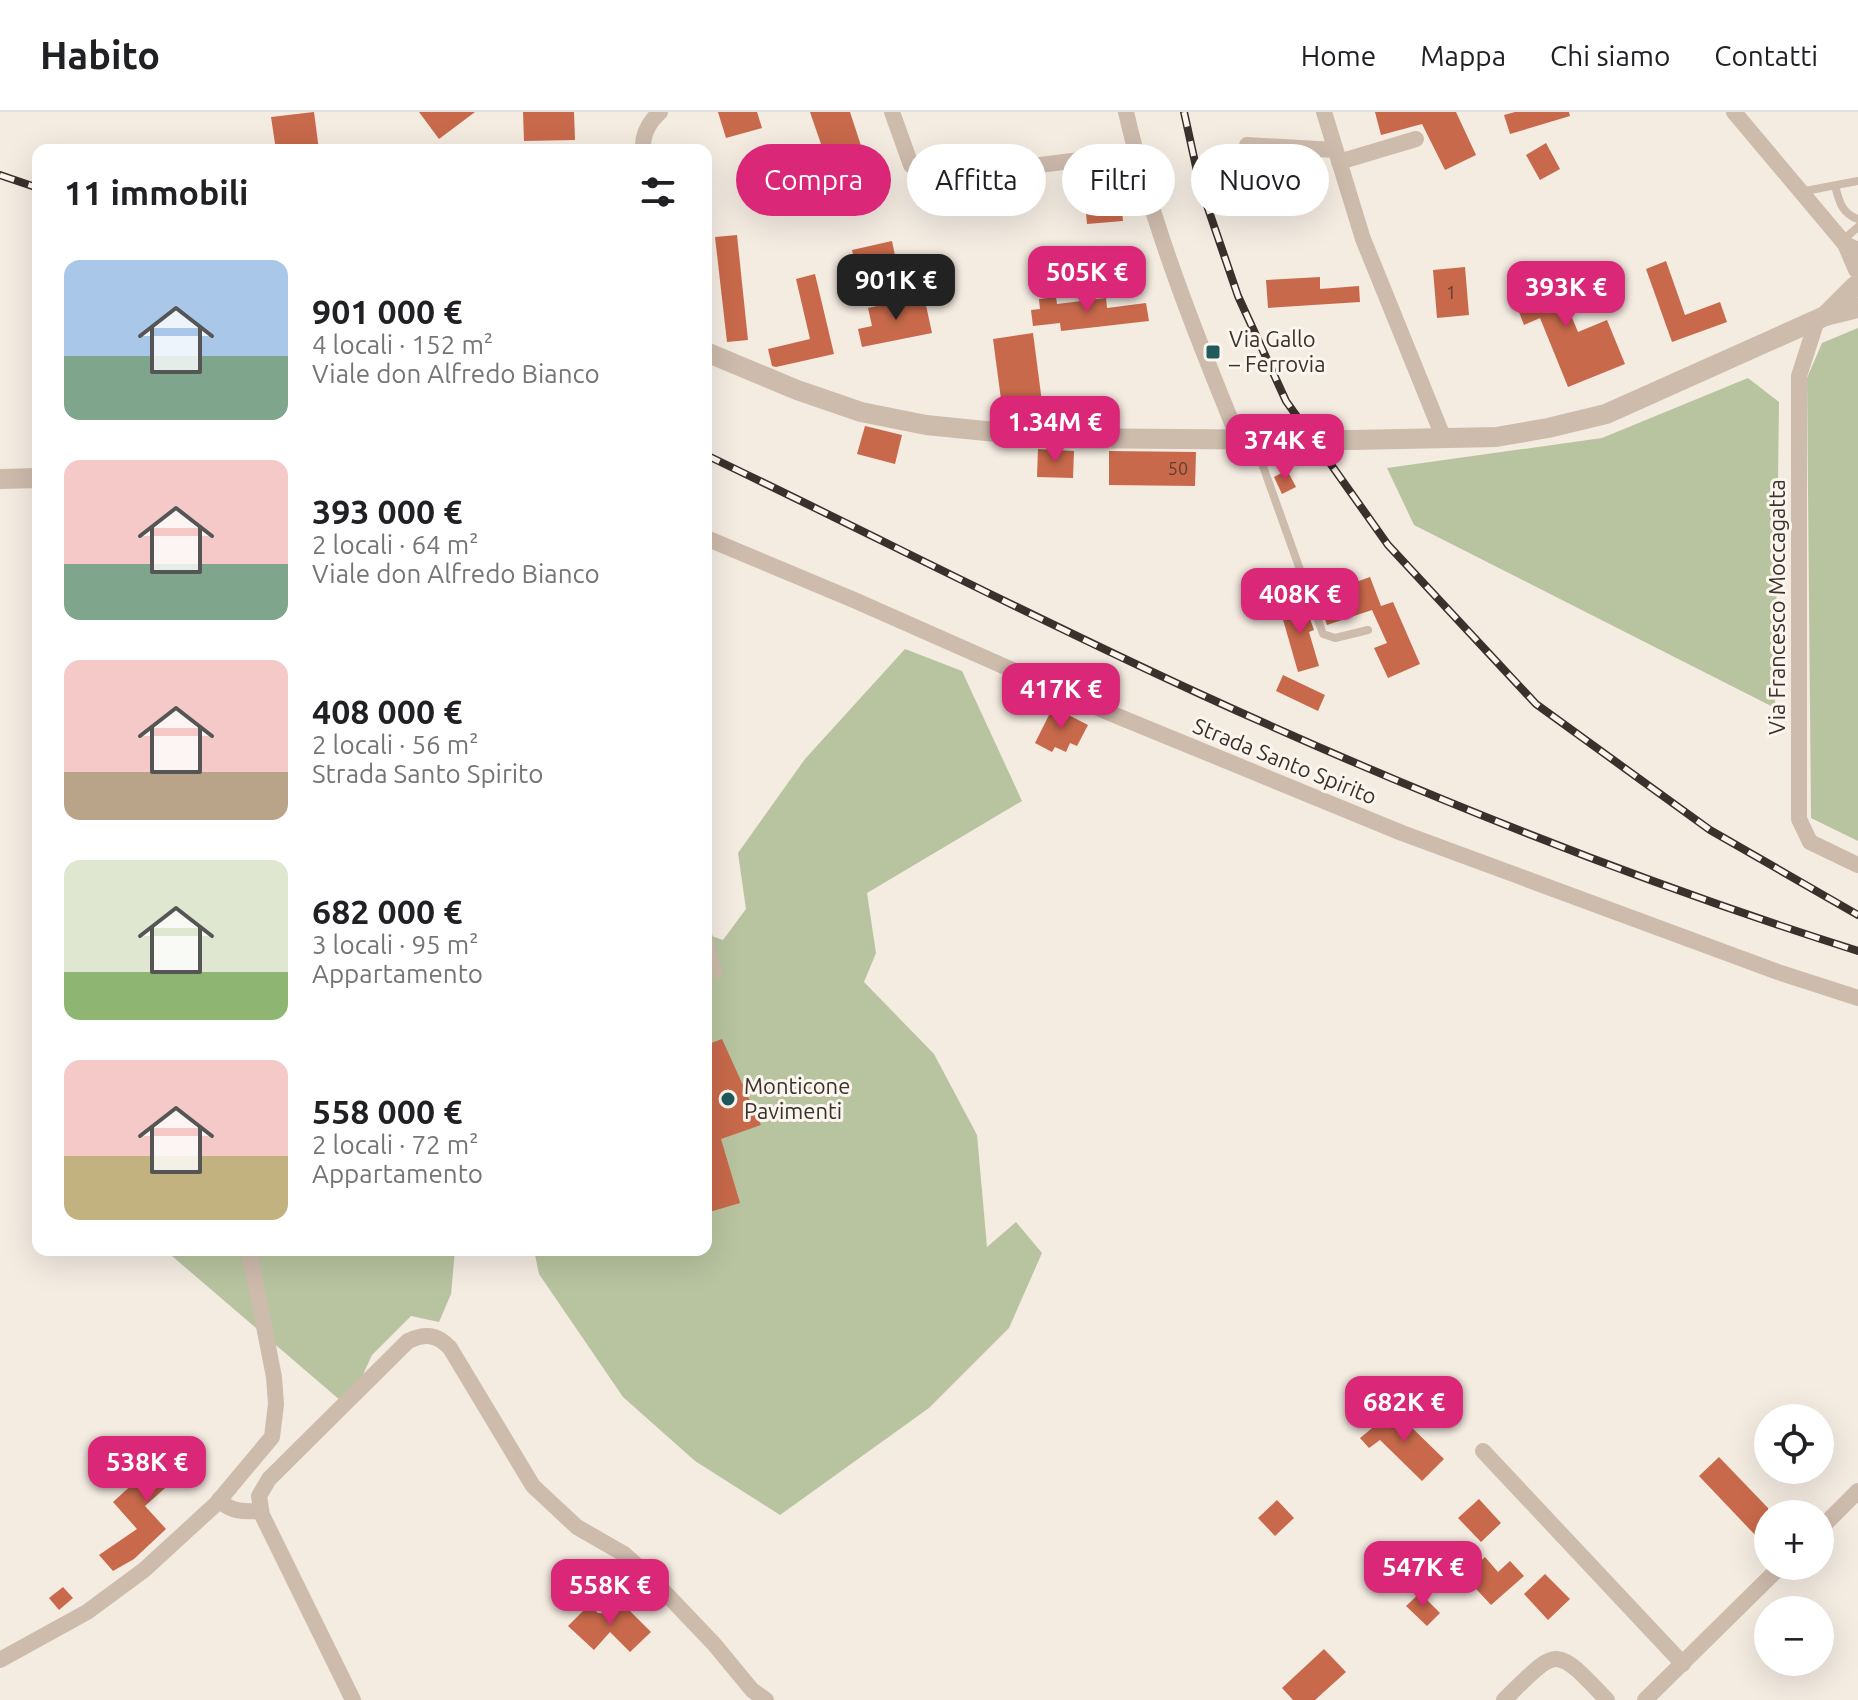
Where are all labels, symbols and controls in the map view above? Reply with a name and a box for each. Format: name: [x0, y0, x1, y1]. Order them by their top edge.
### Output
text: Habito: [40, 34, 160, 76]
text: Home: [1301, 40, 1376, 71]
text: Mappa: [1420, 40, 1506, 71]
text: Chi siamo: [1550, 40, 1670, 71]
text: Contatti: [1714, 40, 1818, 71]
chip: Compra: [736, 144, 891, 216]
chip: Affitta: [907, 144, 1046, 216]
chip: Filtri: [1062, 144, 1175, 216]
chip: Nuovo: [1191, 144, 1329, 216]
icon: filters: [636, 170, 680, 214]
text: 11 immobili: [64, 173, 249, 211]
pin: 505K €: [1022, 246, 1152, 314]
pin: 901K €: [831, 254, 961, 322]
text: 505K €: [1046, 257, 1128, 286]
pin: 393K €: [1501, 261, 1631, 329]
text: 901K €: [855, 265, 937, 294]
text: 393K €: [1525, 272, 1607, 301]
house number: 1: [1446, 282, 1456, 302]
icon: home: [128, 292, 224, 388]
text: 901 000 €: [312, 292, 462, 330]
place label: Via Gallo – Ferrovia: [1228, 326, 1326, 376]
text: 4 locali · 152 m²: [312, 330, 493, 359]
marker: Via Gallo – Ferrovia: [1204, 343, 1222, 361]
text: Viale don Alfredo Bianco: [312, 359, 600, 388]
pin: 1.34M €: [981, 396, 1129, 464]
text: 1.34M €: [1008, 407, 1102, 436]
pin: 374K €: [1220, 414, 1350, 482]
text: 374K €: [1244, 425, 1326, 454]
house number: 50: [1168, 458, 1188, 478]
street label: Via Francesco Moccagatta: [1764, 479, 1789, 735]
icon: home: [128, 492, 224, 588]
text: 393 000 €: [312, 492, 462, 530]
text: 2 locali · 64 m²: [312, 530, 479, 559]
text: Viale don Alfredo Bianco: [312, 559, 600, 588]
pin: 408K €: [1235, 568, 1365, 636]
text: 408K €: [1259, 579, 1341, 608]
pin: 417K €: [996, 663, 1126, 731]
text: 417K €: [1020, 674, 1102, 703]
icon: home: [128, 692, 224, 788]
text: 408 000 €: [312, 692, 462, 730]
street label: Strada Santo Spirito: [1190, 712, 1381, 809]
text: 2 locali · 56 m²: [312, 730, 479, 759]
text: Strada Santo Spirito: [312, 759, 543, 788]
icon: home: [128, 892, 224, 988]
text: 682 000 €: [312, 892, 462, 930]
text: 3 locali · 95 m²: [312, 930, 479, 959]
text: Appartamento: [312, 959, 483, 988]
place label: Monticone Pavimenti: [744, 1073, 850, 1123]
marker: Monticone Pavimenti: [719, 1090, 737, 1108]
icon: home: [128, 1092, 224, 1188]
text: 558 000 €: [312, 1092, 462, 1130]
text: 2 locali · 72 m²: [312, 1130, 479, 1159]
text: Appartamento: [312, 1159, 483, 1188]
pin: 682K €: [1339, 1376, 1469, 1444]
text: 682K €: [1363, 1387, 1445, 1416]
map controls: [1754, 1404, 1834, 1676]
button: locate: [1754, 1404, 1834, 1484]
pin: 538K €: [82, 1436, 212, 1504]
text: 538K €: [106, 1447, 188, 1476]
button: +: [1754, 1500, 1834, 1580]
pin: 547K €: [1358, 1541, 1488, 1609]
text: 547K €: [1382, 1552, 1464, 1581]
pin: 558K €: [545, 1559, 675, 1627]
text: 558K €: [569, 1570, 651, 1599]
button: −: [1754, 1596, 1834, 1676]

